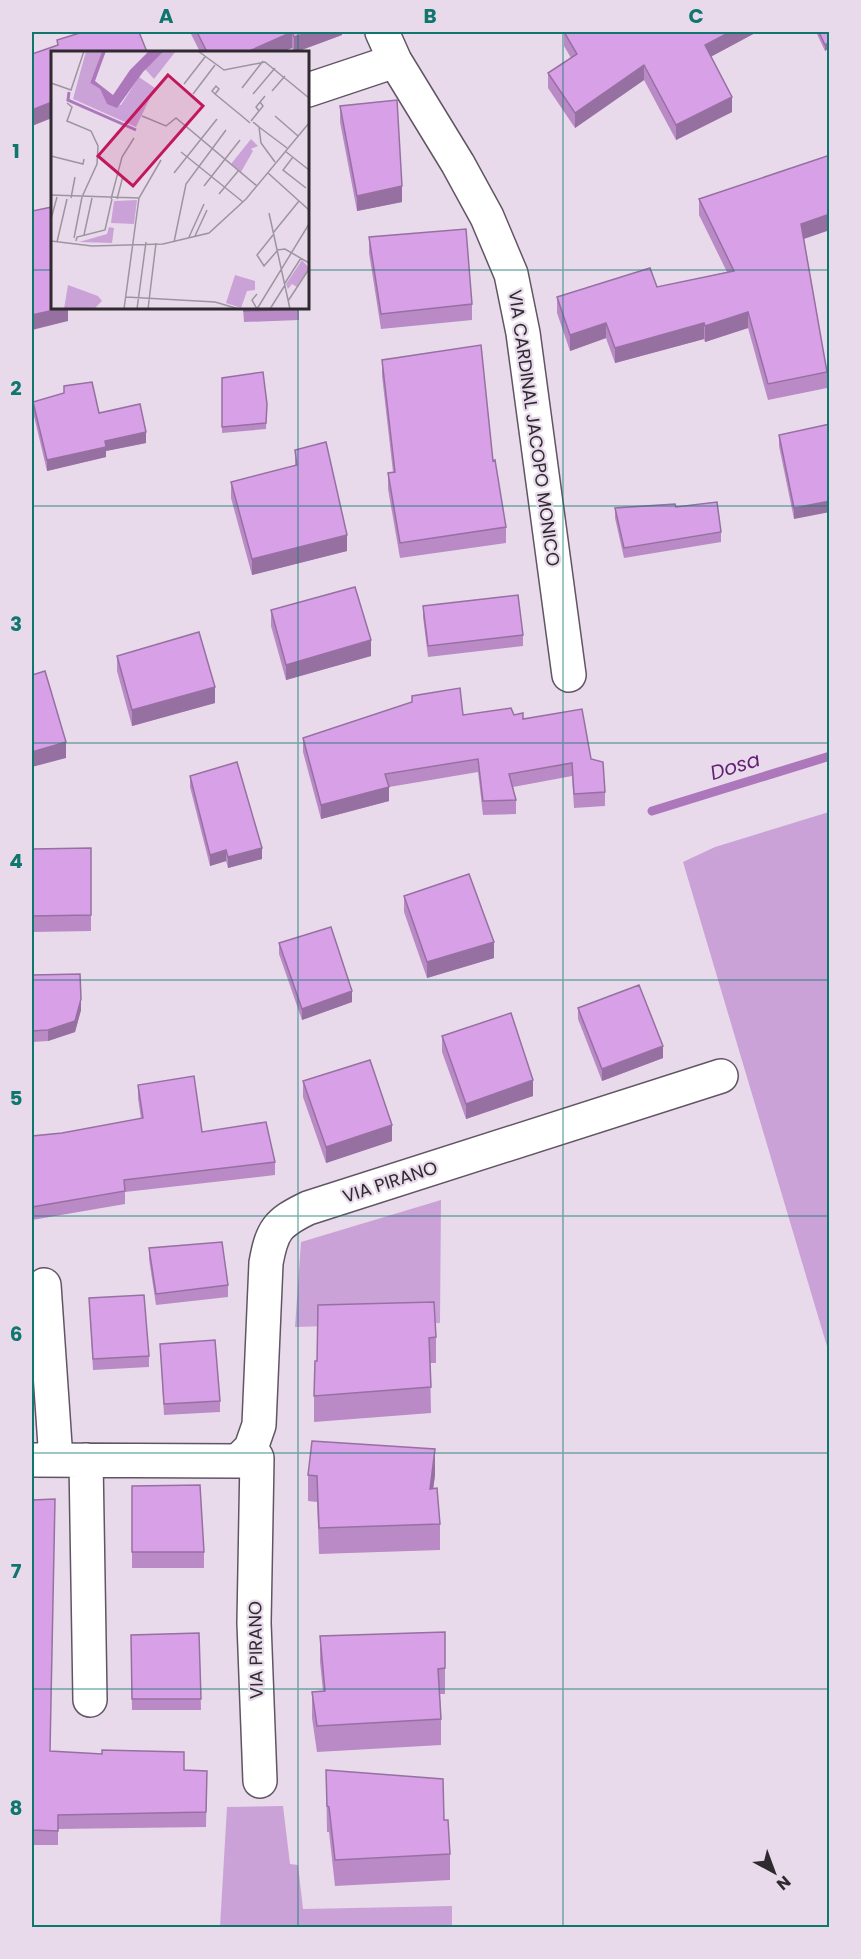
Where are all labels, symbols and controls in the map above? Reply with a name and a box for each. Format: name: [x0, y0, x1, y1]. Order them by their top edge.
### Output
text: A: [159, 2, 174, 30]
text: B: [423, 2, 437, 30]
text: C: [688, 2, 704, 30]
inset map: [51, 51, 309, 309]
text: 1: [12, 137, 20, 165]
street label: VIA CARDINAL JACOPO MONICO: [503, 288, 566, 568]
text: 2: [10, 374, 22, 402]
text: 3: [10, 610, 22, 638]
water label: Dosa: [707, 745, 763, 787]
text: 4: [9, 847, 23, 875]
text: 5: [10, 1084, 23, 1112]
street label: VIA PIRANO: [339, 1154, 440, 1209]
text: 6: [10, 1320, 22, 1348]
text: 7: [11, 1557, 22, 1585]
street label: VIA PIRANO: [242, 1601, 269, 1699]
text: 8: [10, 1794, 22, 1822]
north arrow: [744, 1842, 804, 1902]
text: N: [771, 1870, 796, 1896]

